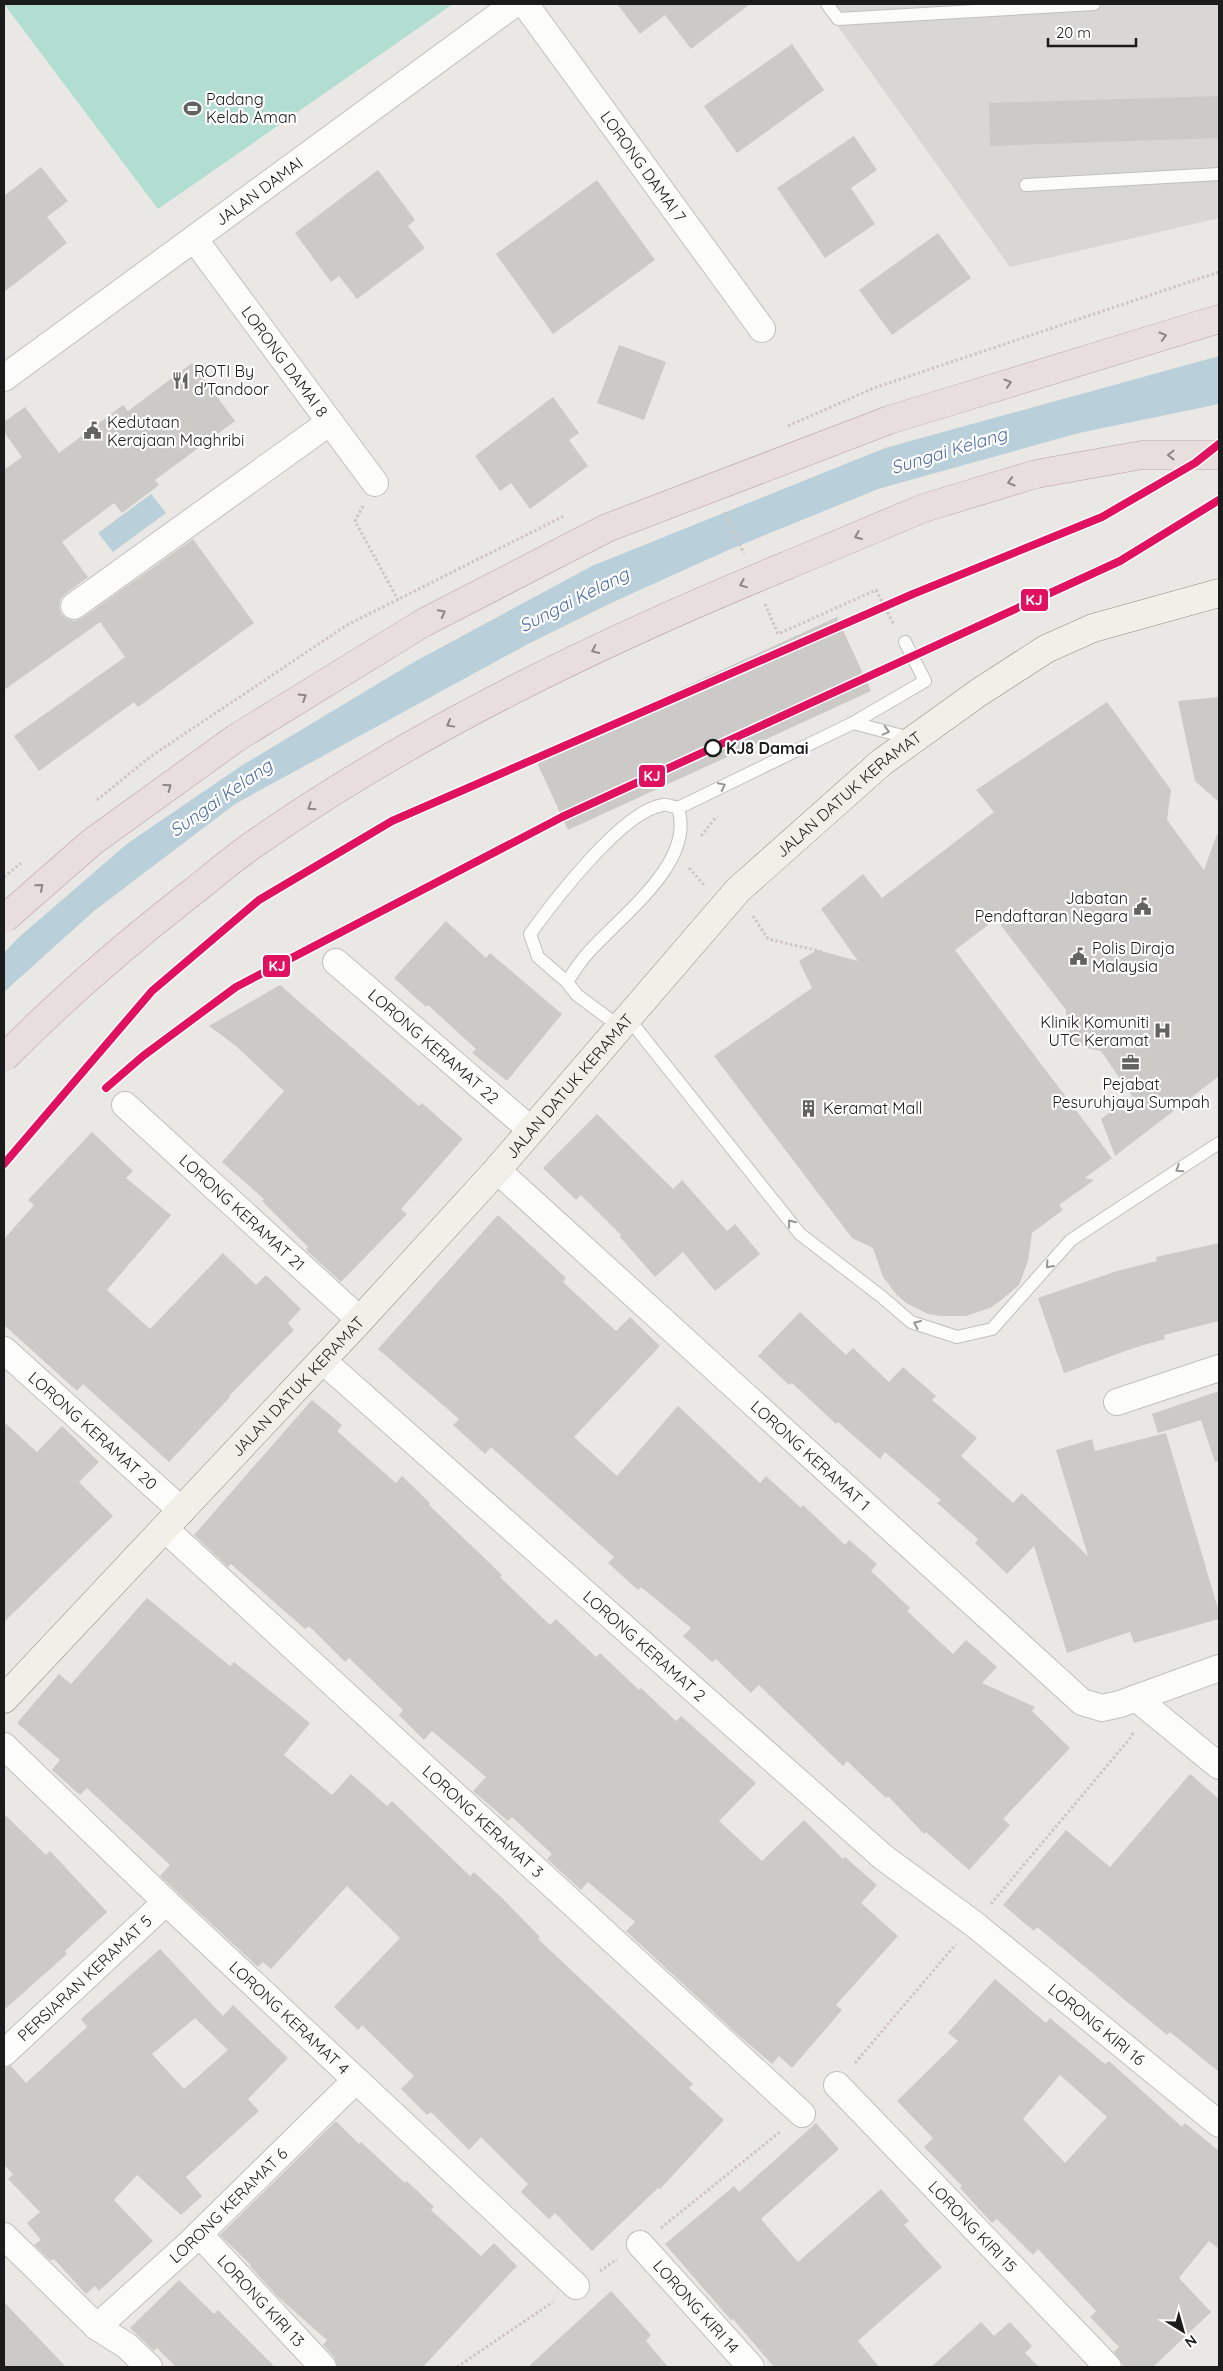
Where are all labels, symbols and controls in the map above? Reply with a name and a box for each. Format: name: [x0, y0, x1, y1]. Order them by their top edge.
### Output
scale bar: [1048, 15, 1136, 47]
text: 20 m: [1056, 23, 1091, 42]
place label: Padang Kelab Aman: [206, 89, 297, 127]
sports icon: Padang Kelab Aman: [182, 98, 202, 118]
street label: LORONG DAMAI 7: [596, 107, 691, 226]
street label: JALAN DAMAI: [211, 152, 307, 230]
street label: LORONG DAMAI 8: [237, 302, 333, 421]
one-way arrow: [1159, 331, 1167, 341]
place label: ROTI By d'Tandoor: [194, 361, 269, 399]
restaurant icon: ROTI By d'Tandoor: [170, 370, 190, 390]
one-way arrow: [1003, 379, 1012, 389]
place label: Kedutaan Kerajaan Maghribi: [107, 412, 244, 450]
public building icon: Kedutaan Kerajaan Maghribi: [83, 421, 103, 441]
water label: Sungai Kelang: [888, 421, 1011, 479]
one-way arrow: [1166, 450, 1174, 460]
one-way arrow: [1007, 476, 1015, 486]
one-way arrow: [854, 529, 863, 540]
water label: Sungai Kelang: [515, 561, 634, 637]
one-way arrow: [739, 577, 748, 588]
line badge: KJ: [1020, 588, 1049, 612]
text: KJ: [1026, 591, 1042, 609]
one-way arrow: [437, 609, 446, 619]
one-way arrow: [591, 644, 600, 654]
one-way arrow: [298, 693, 307, 703]
one-way arrow: [447, 718, 456, 728]
one-way arrow: [881, 726, 889, 736]
street label: JALAN DATUK KERAMAT: [772, 727, 926, 862]
place label: KJ8 Damai: [726, 738, 809, 758]
marker: KJ8 Damai: [704, 739, 722, 757]
water label: Sungai Kelang: [165, 753, 278, 841]
line badge: KJ: [638, 764, 666, 788]
text: KJ: [644, 767, 660, 785]
one-way arrow: [716, 783, 725, 793]
one-way arrow: [162, 784, 172, 793]
one-way arrow: [307, 801, 316, 811]
one-way arrow: [35, 884, 44, 893]
place label: Jabatan Pendaftaran Negara: [975, 888, 1128, 926]
public building icon: Jabatan Pendaftaran Negara: [1132, 897, 1152, 917]
place label: Polis Diraja Malaysia: [1092, 938, 1175, 976]
public building icon: Polis Diraja Malaysia: [1068, 947, 1088, 967]
line badge: KJ: [262, 954, 291, 978]
text: KJ: [269, 957, 285, 975]
street label: LORONG KERAMAT 22: [364, 984, 503, 1108]
street label: JALAN DATUK KERAMAT: [501, 1009, 637, 1163]
place label: Klinik Komuniti UTC Keramat: [1040, 1012, 1149, 1050]
hospital icon: Klinik Komuniti UTC Keramat: [1153, 1021, 1173, 1041]
office icon: Pejabat Pesuruhjaya Sumpah: [1121, 1053, 1141, 1073]
place label: Pejabat Pesuruhjaya Sumpah: [1052, 1074, 1210, 1112]
building icon: Keramat Mall: [799, 1098, 819, 1118]
place label: Keramat Mall: [823, 1098, 923, 1118]
street label: LORONG KERAMAT 21: [175, 1150, 309, 1275]
one-way arrow: [1175, 1163, 1184, 1173]
one-way arrow: [788, 1219, 797, 1228]
one-way arrow: [1045, 1260, 1054, 1269]
street label: JALAN DATUK KERAMAT: [227, 1312, 369, 1461]
one-way arrow: [913, 1320, 922, 1330]
street label: LORONG KERAMAT 20: [24, 1367, 162, 1494]
street label: LORONG KERAMAT 1: [747, 1396, 875, 1515]
street label: LORONG KERAMAT 2: [579, 1586, 710, 1706]
street label: LORONG KERAMAT 3: [419, 1761, 548, 1882]
street label: PERSIARAN KERAMAT 5: [13, 1911, 156, 2045]
street label: LORONG KERAMAT 4: [225, 1957, 354, 2079]
street label: LORONG KIRI 16: [1044, 1979, 1150, 2070]
street label: LORONG KERAMAT 6: [165, 2143, 292, 2267]
street label: LORONG KIRI 15: [924, 2176, 1021, 2276]
street label: LORONG KIRI 13: [213, 2250, 309, 2351]
street label: LORONG KIRI 14: [649, 2256, 743, 2357]
north arrow: [1158, 2306, 1208, 2356]
text: N: [1181, 2331, 1200, 2352]

